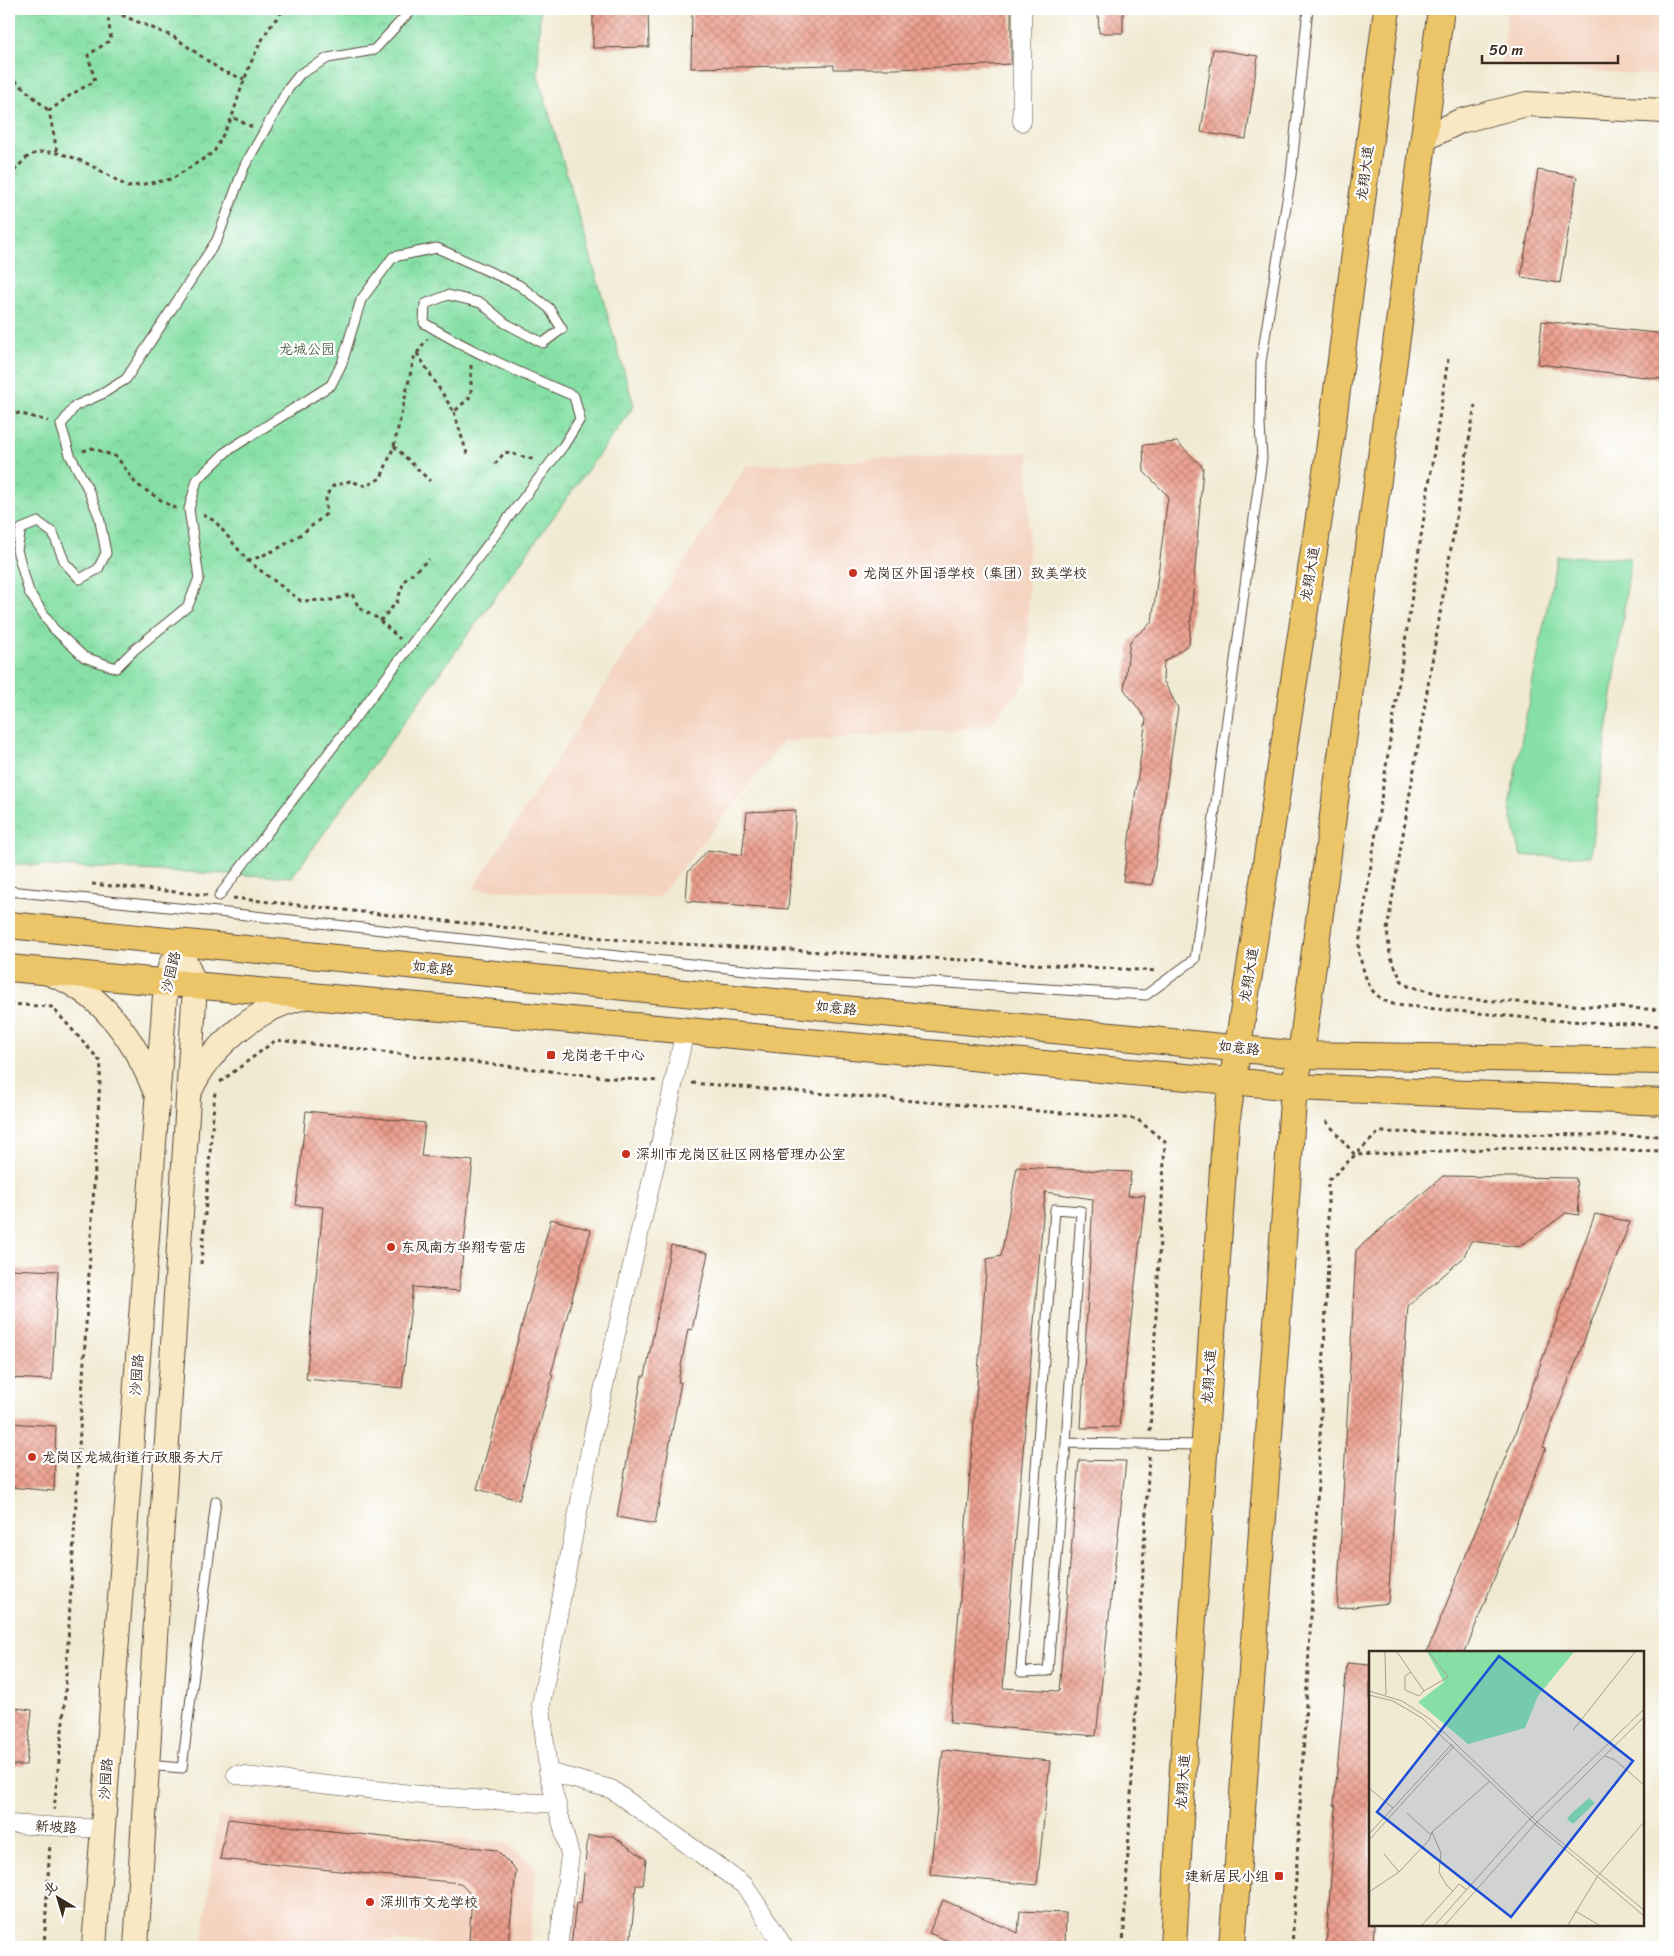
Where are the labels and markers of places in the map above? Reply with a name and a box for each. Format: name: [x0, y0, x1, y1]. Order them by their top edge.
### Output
place label: 龙岗区外国语学校（集团）致美学校: [863, 561, 1087, 586]
marker: 龙岗区外国语学校（集团）致美学校: [847, 567, 859, 579]
place label: 龙岗老干中心: [561, 1043, 645, 1068]
marker: 龙岗老干中心: [545, 1049, 557, 1061]
place label: 深圳市龙岗区社区网格管理办公室: [636, 1142, 846, 1167]
marker: 深圳市龙岗区社区网格管理办公室: [620, 1148, 632, 1160]
place label: 东风南方华翔专营店: [401, 1235, 527, 1260]
marker: 东风南方华翔专营店: [385, 1241, 397, 1253]
place label: 龙岗区龙城街道行政服务大厅: [42, 1445, 224, 1470]
marker: 龙岗区龙城街道行政服务大厅: [26, 1451, 38, 1463]
place label: 建新居民小组: [1185, 1864, 1269, 1889]
marker: 建新居民小组: [1273, 1870, 1285, 1882]
place label: 深圳市文龙学校: [380, 1890, 478, 1915]
marker: 深圳市文龙学校: [364, 1896, 376, 1908]

